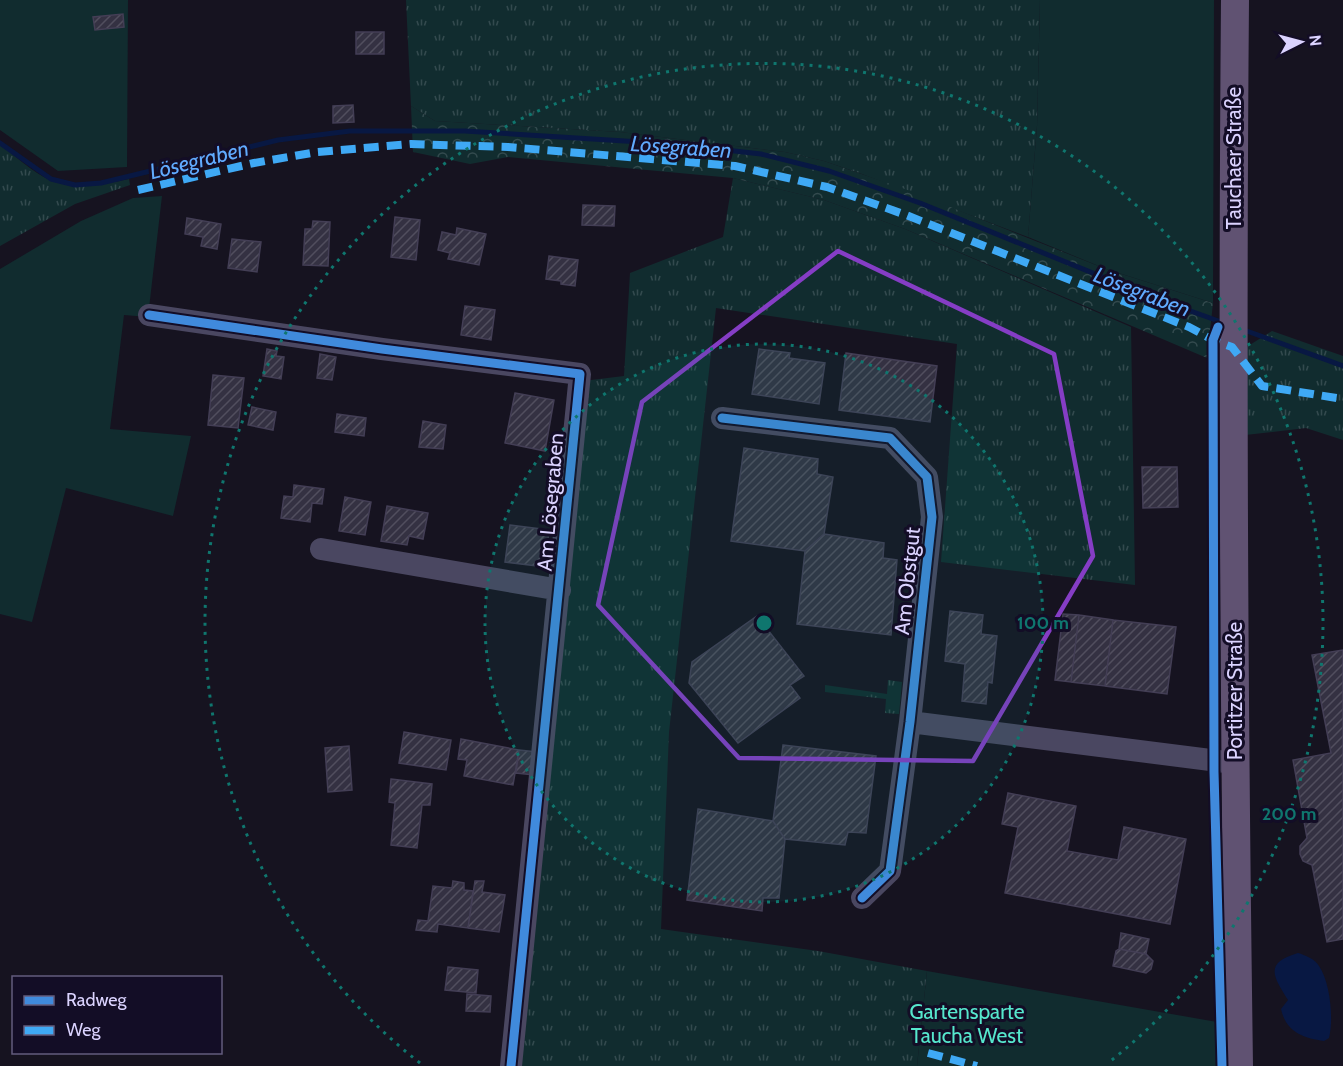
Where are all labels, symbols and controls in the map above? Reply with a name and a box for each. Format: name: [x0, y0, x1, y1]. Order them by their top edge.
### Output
north arrow: [1271, 12, 1331, 72]
text: N: [1305, 34, 1325, 47]
street label: Tauchaer Straße: [1221, 87, 1246, 229]
water label: Lösegraben: [630, 130, 732, 164]
water label: Lösegraben: [147, 135, 251, 185]
water label: Lösegraben: [1090, 261, 1194, 323]
street label: Am Lösegraben: [532, 432, 568, 572]
street label: Am Obstgut: [889, 526, 925, 636]
text: 100 m: [1017, 612, 1069, 634]
centre of rings: [754, 613, 774, 633]
street label: Portitzer Straße: [1222, 621, 1247, 760]
text: 200 m: [1262, 803, 1316, 825]
legend: [12, 976, 222, 1054]
text: Radweg: [66, 989, 128, 1011]
park label: Gartensparte Taucha West: [909, 999, 1025, 1048]
text: Weg: [66, 1019, 102, 1041]

